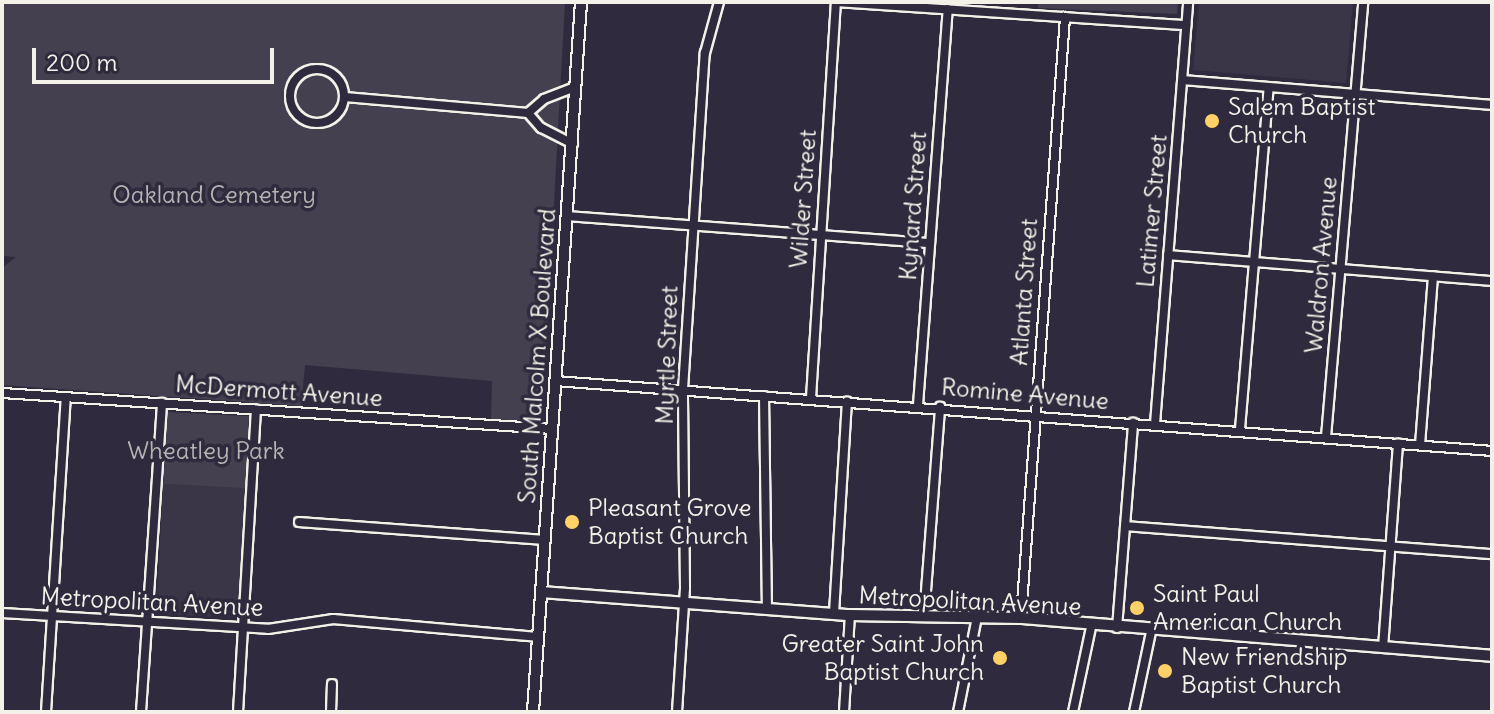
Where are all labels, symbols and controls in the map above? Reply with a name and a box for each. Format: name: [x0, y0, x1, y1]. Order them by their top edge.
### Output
scale bar: [36, 32, 278, 82]
text: 200 m: [46, 47, 118, 77]
place label: Salem Baptist Church: [1228, 93, 1376, 149]
marker: Salem Baptist Church: [1203, 112, 1221, 130]
street label: Wilder Street: [784, 129, 822, 269]
street label: Kynard Street: [893, 131, 933, 281]
street label: Latimer Street: [1131, 133, 1173, 289]
street label: Waldron Avenue: [1299, 175, 1343, 355]
park label: Oakland Cemetery: [112, 181, 316, 209]
street label: South Malcolm X Boulevard: [512, 208, 562, 504]
street label: Atlanta Street: [1004, 217, 1044, 367]
street label: Myrtle Street: [650, 285, 684, 425]
street label: McDermott Avenue: [174, 369, 384, 413]
street label: Romine Avenue: [940, 372, 1110, 416]
park label: Wheatley Park: [127, 437, 285, 465]
place label: Pleasant Grove Baptist Church: [588, 494, 752, 550]
marker: Pleasant Grove Baptist Church: [563, 513, 581, 531]
place label: Saint Paul American Church: [1153, 580, 1342, 636]
street label: Metropolitan Avenue: [858, 581, 1082, 621]
street label: Metropolitan Avenue: [40, 582, 264, 622]
marker: Saint Paul American Church: [1128, 599, 1146, 617]
place label: Greater Saint John Baptist Church: [781, 630, 984, 686]
place label: New Friendship Baptist Church: [1181, 643, 1347, 699]
marker: Greater Saint John Baptist Church: [991, 649, 1009, 667]
marker: New Friendship Baptist Church: [1156, 662, 1174, 680]

